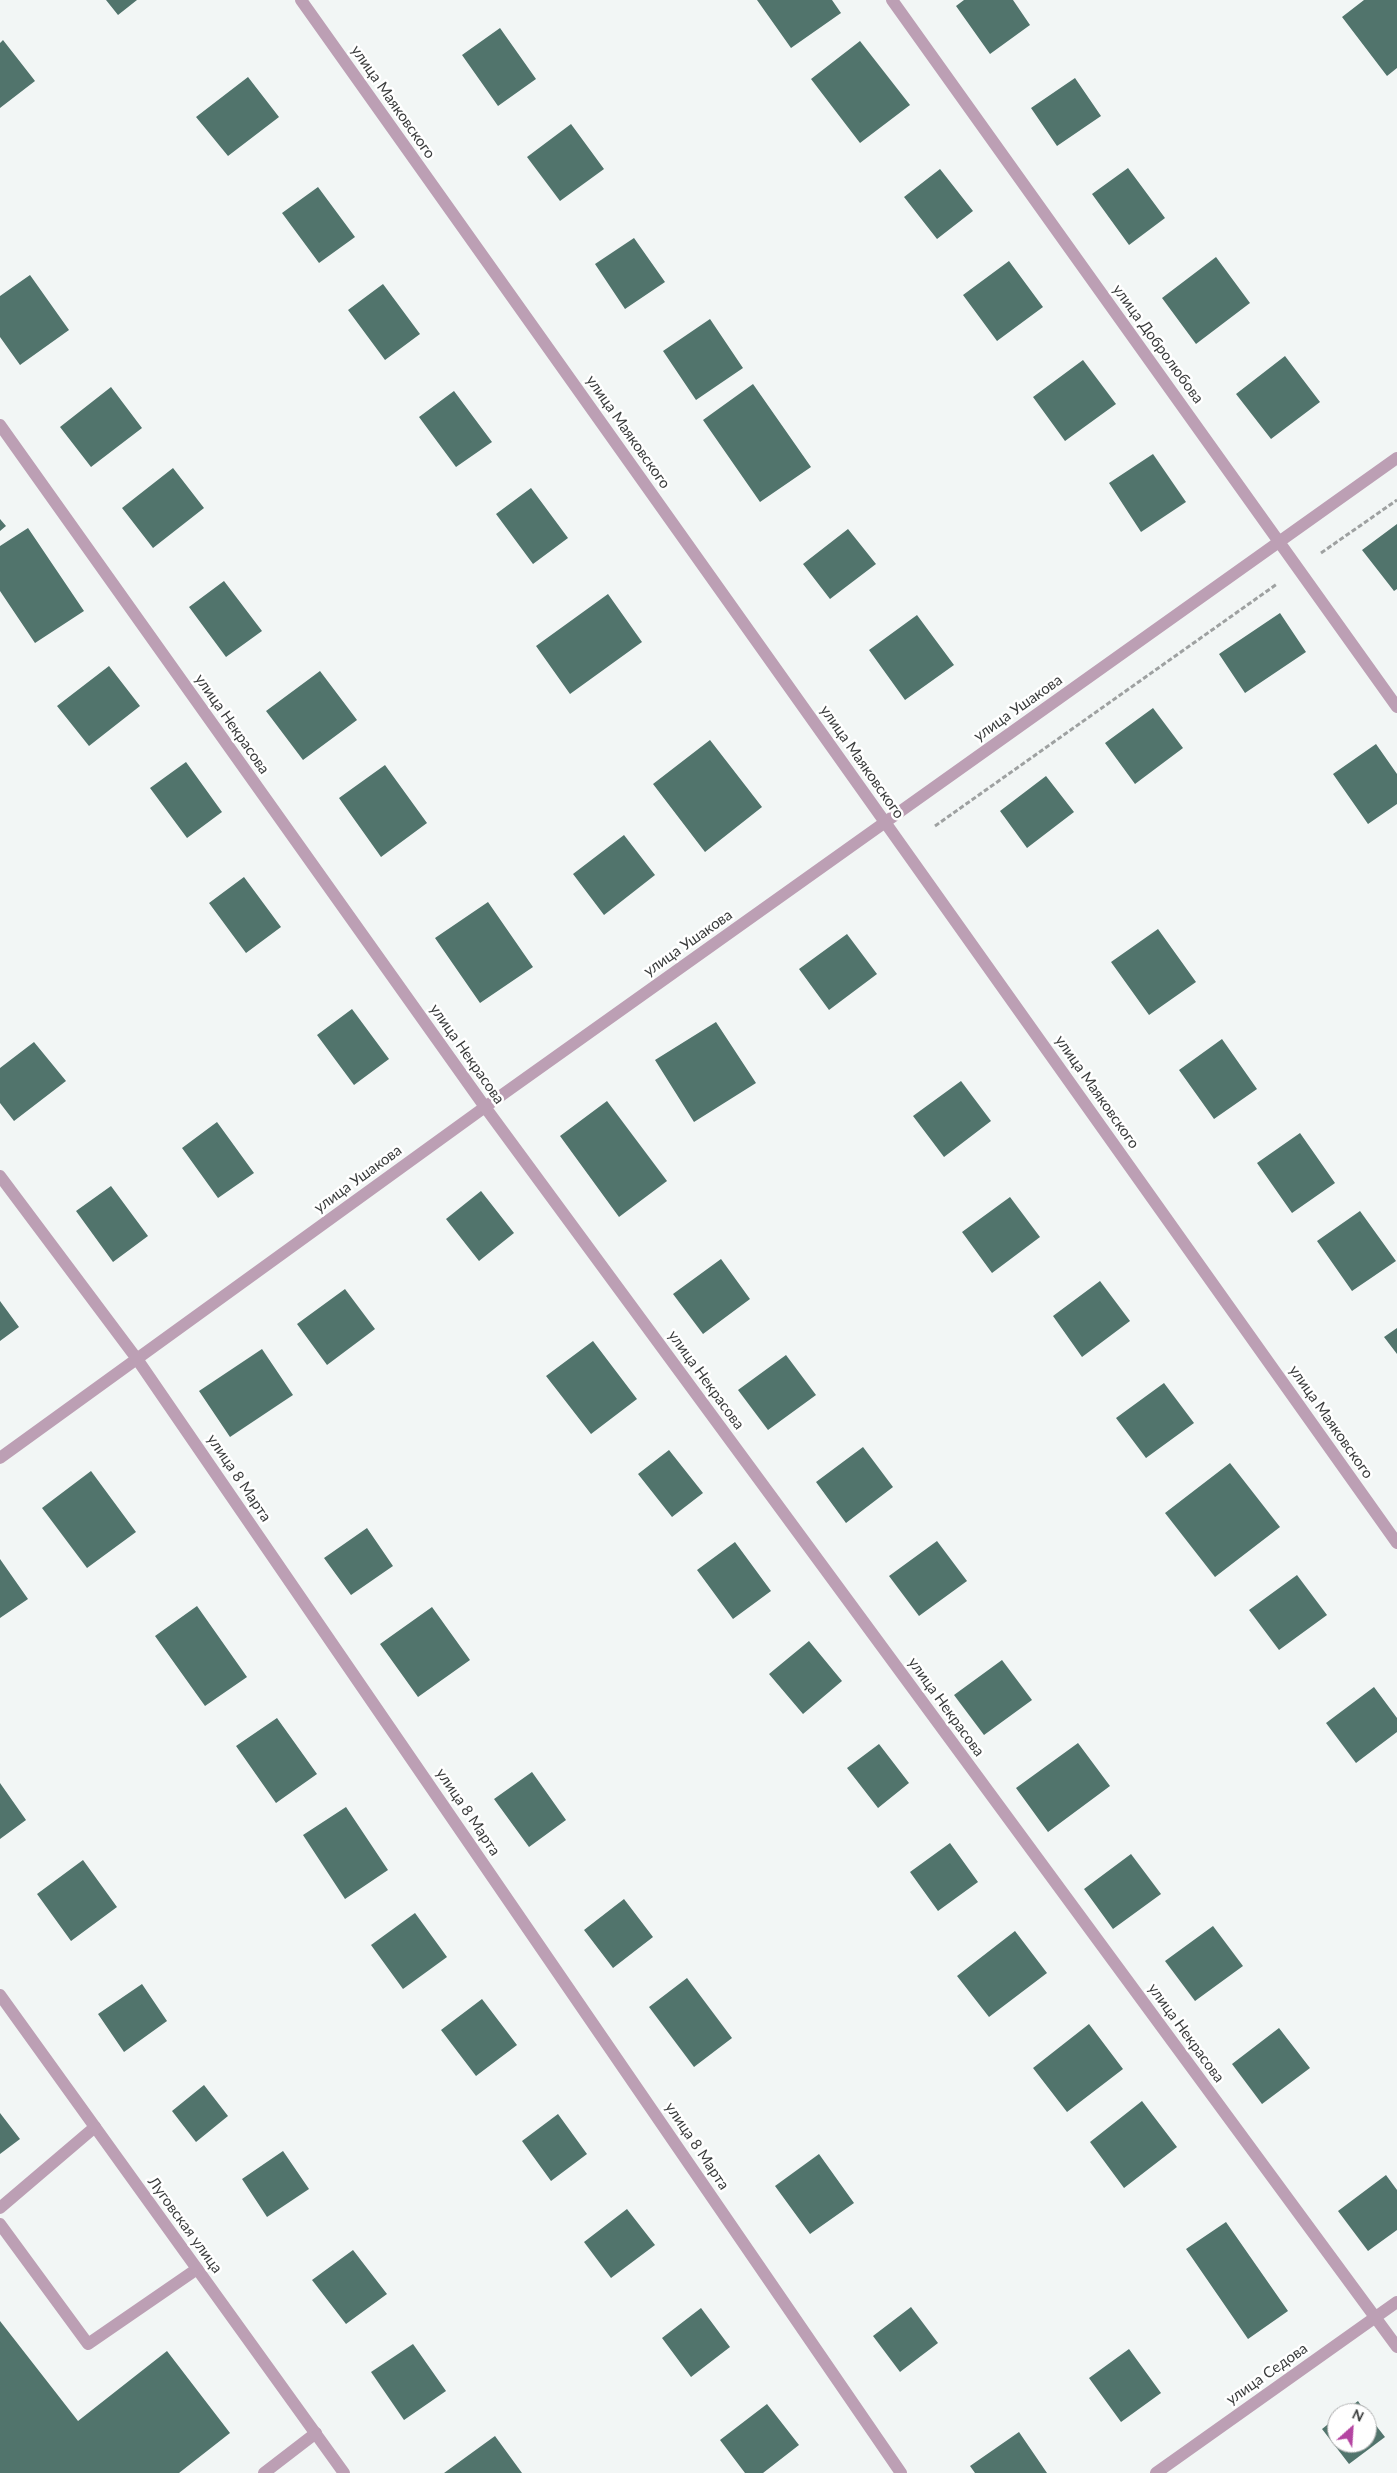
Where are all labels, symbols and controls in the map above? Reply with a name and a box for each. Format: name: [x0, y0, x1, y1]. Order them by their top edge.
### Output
street label: улица Маяковского: [347, 42, 439, 162]
street label: улица Добролюбова: [1109, 281, 1207, 407]
street label: улица Маяковского: [582, 372, 674, 492]
street label: улица Некрасова: [191, 671, 273, 777]
street label: улица Ушакова: [970, 671, 1066, 745]
street label: улица Маяковского: [816, 702, 908, 822]
street label: улица Ушакова: [640, 906, 736, 980]
street label: улица Некрасова: [426, 1001, 508, 1107]
street label: улица Маяковского: [1051, 1032, 1143, 1152]
street label: улица Ушакова: [311, 1141, 405, 1217]
street label: улица Некрасова: [664, 1327, 748, 1433]
street label: улица Маяковского: [1285, 1362, 1377, 1482]
street label: улица 8 Марта: [203, 1431, 275, 1525]
street label: улица Некрасова: [904, 1654, 988, 1760]
street label: улица 8 Марта: [432, 1765, 504, 1859]
street label: улица Некрасова: [1144, 1980, 1228, 2086]
street label: улица 8 Марта: [661, 2099, 733, 2193]
street label: Луговская улица: [144, 2173, 226, 2277]
street label: улица Седова: [1223, 2339, 1311, 2409]
north arrow: [1327, 2403, 1377, 2453]
text: N: [1350, 2405, 1367, 2425]

